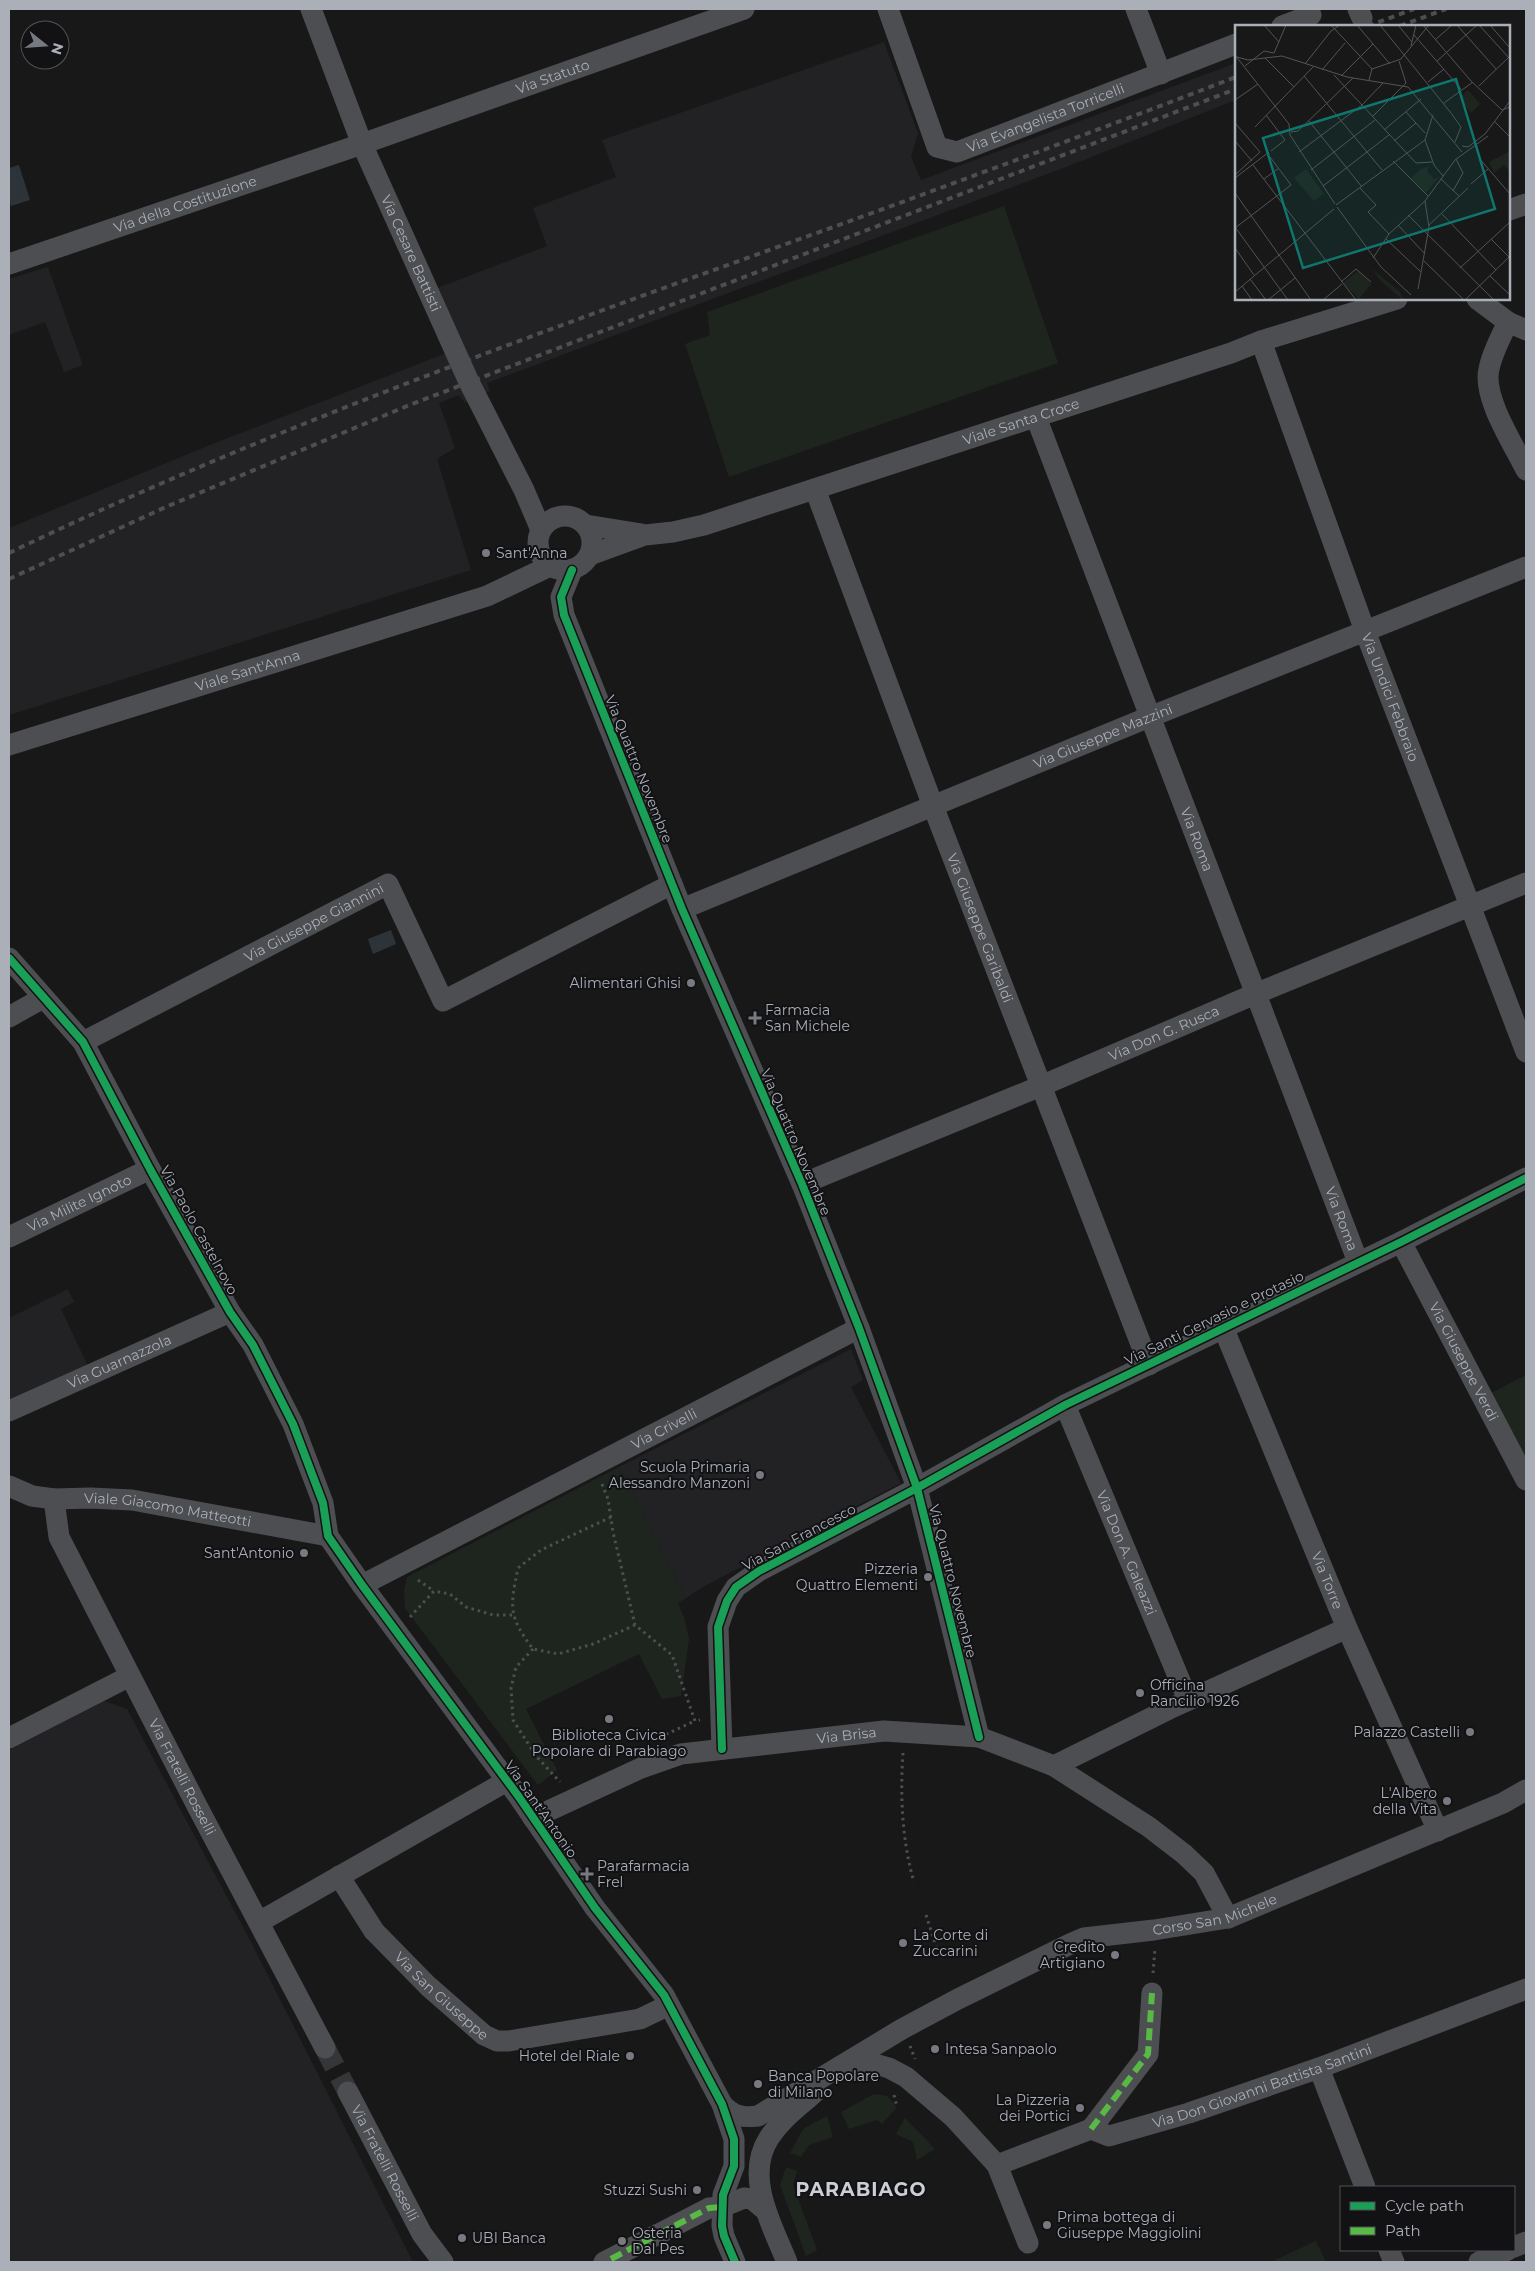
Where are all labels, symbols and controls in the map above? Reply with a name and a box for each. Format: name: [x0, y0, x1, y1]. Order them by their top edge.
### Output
north arrow: [20, 20, 70, 70]
inset map: [1235, 25, 1510, 300]
text: N: [47, 41, 68, 57]
street label: Via Statuto: [513, 55, 592, 98]
street label: Via Evangelista Torricelli: [964, 79, 1127, 156]
street label: Via della Costituzione: [111, 171, 259, 237]
street label: Via Cesare Battisti: [377, 192, 445, 314]
street label: Viale Santa Croce: [960, 394, 1082, 449]
place label: Sant'Anna: [496, 544, 567, 562]
marker: Sant'Anna: [480, 547, 492, 559]
street label: Via Undici Febbraio: [1358, 630, 1423, 764]
street label: Viale Sant'Anna: [193, 646, 302, 695]
street label: Via Quattro Novembre: [601, 693, 677, 845]
street label: Via Giuseppe Mazzini: [1031, 700, 1175, 773]
street label: Via Roma: [1177, 805, 1217, 874]
street label: Via Giuseppe Garibaldi: [943, 851, 1017, 1005]
street label: Via Giuseppe Giannini: [241, 879, 387, 966]
place label: Alimentari Ghisi: [569, 974, 681, 992]
marker: Alimentari Ghisi: [685, 977, 697, 989]
place label: Farmacia San Michele: [765, 1001, 850, 1035]
street label: Via Don G. Rusca: [1106, 1001, 1222, 1065]
marker: Farmacia San Michele: [749, 1012, 761, 1024]
street label: Via Quattro Novembre: [757, 1066, 835, 1218]
street label: Via Paolo Castelnovo: [156, 1162, 242, 1298]
street label: Via Milite Ignoto: [24, 1170, 135, 1236]
street label: Via Roma: [1321, 1184, 1362, 1253]
street label: Via Santi Gervasio e Protasio: [1121, 1267, 1307, 1369]
street label: Via Giuseppe Verdi: [1425, 1299, 1502, 1424]
street label: Via Guarnazzola: [65, 1330, 174, 1393]
street label: Via Crivelli: [628, 1404, 700, 1453]
place label: Scuola Primaria Alessandro Manzoni: [609, 1458, 750, 1492]
marker: Scuola Primaria Alessandro Manzoni: [754, 1469, 766, 1481]
street label: Via Don A. Galeazzi: [1093, 1488, 1161, 1618]
street label: Viale Giacomo Matteotti: [84, 1489, 253, 1531]
street label: Via San Francesco: [739, 1499, 859, 1575]
street label: Via Quattro Novembre: [925, 1502, 981, 1660]
place label: Sant'Antonio: [204, 1544, 294, 1562]
marker: Sant'Antonio: [298, 1547, 310, 1559]
street label: Via Torre: [1307, 1549, 1347, 1612]
place label: Pizzeria Quattro Elementi: [796, 1560, 918, 1594]
marker: Pizzeria Quattro Elementi: [922, 1571, 934, 1583]
place label: Officina Rancilio 1926: [1150, 1676, 1240, 1710]
marker: Officina Rancilio 1926: [1134, 1687, 1146, 1699]
marker: Biblioteca Civica Popolare di Parabiago: [603, 1713, 615, 1725]
street label: Via Fratelli Rosselli: [145, 1716, 220, 1838]
street label: Via Brisa: [816, 1723, 877, 1748]
place label: Palazzo Castelli: [1353, 1723, 1460, 1741]
place label: Biblioteca Civica Popolare di Parabiago: [532, 1726, 687, 1760]
marker: Palazzo Castelli: [1464, 1726, 1476, 1738]
street label: Via Sant'Antonio: [501, 1757, 582, 1862]
place label: L'Albero della Vita: [1373, 1784, 1437, 1818]
marker: L'Albero della Vita: [1441, 1795, 1453, 1807]
place label: Parafarmacia Frel: [597, 1857, 690, 1891]
marker: Parafarmacia Frel: [581, 1868, 593, 1880]
street label: Corso San Michele: [1151, 1890, 1280, 1939]
place label: La Corte di Zuccarini: [913, 1926, 988, 1960]
marker: La Corte di Zuccarini: [897, 1937, 909, 1949]
place label: Credito Artigiano: [1040, 1938, 1105, 1972]
street label: Via San Giuseppe: [391, 1948, 492, 2044]
marker: Credito Artigiano: [1109, 1949, 1121, 1961]
place label: Intesa Sanpaolo: [945, 2040, 1057, 2058]
street label: Via Don Giovanni Battista Santini: [1150, 2040, 1374, 2132]
marker: Intesa Sanpaolo: [929, 2043, 941, 2055]
place label: Hotel del Riale: [519, 2047, 620, 2065]
marker: Hotel del Riale: [624, 2050, 636, 2062]
place label: Banca Popolare di Milano: [768, 2067, 879, 2101]
marker: Banca Popolare di Milano: [752, 2078, 764, 2090]
place label: La Pizzeria dei Portici: [996, 2091, 1070, 2125]
street label: Via Fratelli Rosselli: [347, 2102, 423, 2224]
marker: La Pizzeria dei Portici: [1074, 2102, 1086, 2114]
district label: PARABIAGO: [796, 2178, 926, 2201]
place label: Stuzzi Sushi: [603, 2181, 687, 2199]
marker: Stuzzi Sushi: [691, 2184, 703, 2196]
legend: [1340, 2186, 1515, 2251]
text: Cycle path: [1385, 2196, 1464, 2215]
place label: Prima bottega di Giuseppe Maggiolini: [1057, 2208, 1202, 2242]
marker: Prima bottega di Giuseppe Maggiolini: [1041, 2219, 1053, 2231]
text: Path: [1385, 2221, 1421, 2240]
place label: Osteria Dal Pes: [632, 2224, 685, 2258]
place label: UBI Banca: [472, 2229, 546, 2247]
marker: UBI Banca: [456, 2232, 468, 2244]
marker: Osteria Dal Pes: [616, 2235, 628, 2247]

